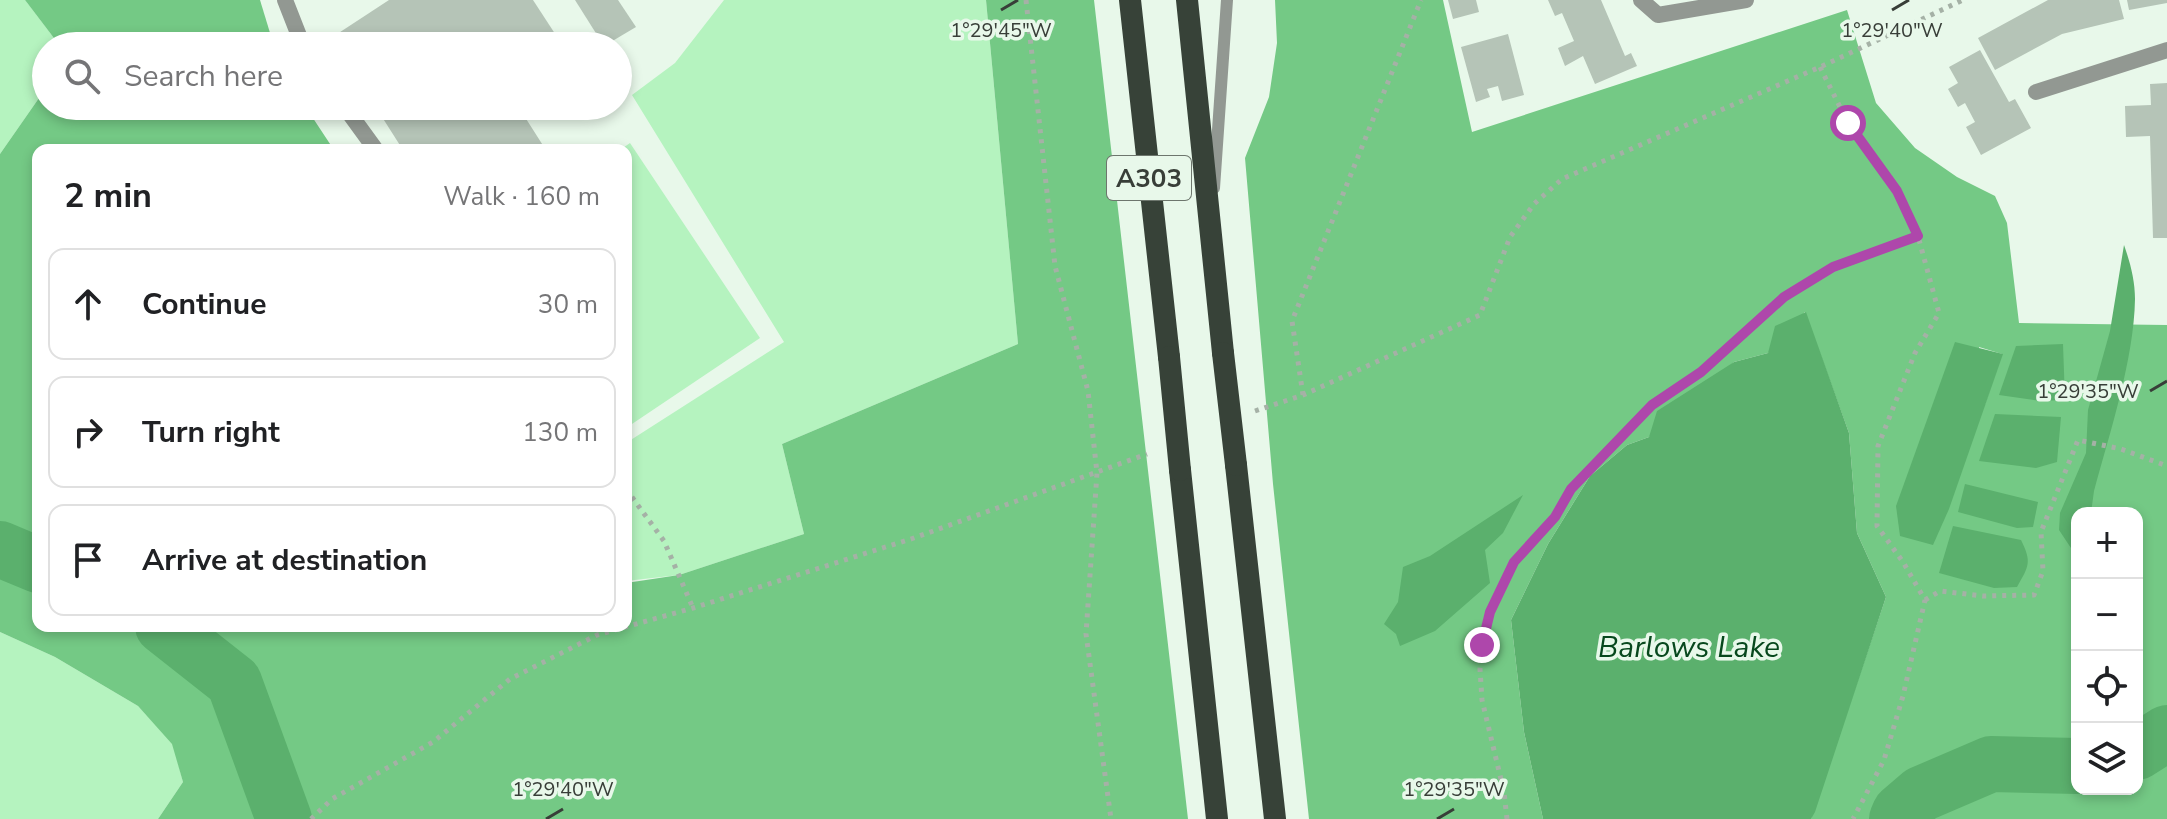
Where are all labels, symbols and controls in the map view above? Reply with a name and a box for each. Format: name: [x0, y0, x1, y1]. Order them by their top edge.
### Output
text: 1°29'45"W: [950, 17, 1052, 44]
text: 1°29'40"W: [1841, 17, 1943, 44]
search box: [32, 32, 632, 120]
icon: search: [60, 54, 104, 98]
text: Search here: [124, 56, 283, 97]
route start: [1830, 105, 1866, 141]
road number: A303: [1107, 156, 1191, 200]
text: 2 min: [64, 173, 152, 219]
text: Walk · 160 m: [443, 179, 600, 214]
icon: ahead: [66, 282, 110, 326]
text: Continue: [142, 284, 267, 325]
text: 30 m: [538, 287, 598, 322]
text: 1°29'35"W: [2037, 378, 2139, 405]
icon: right: [66, 410, 110, 454]
text: Turn right: [142, 412, 280, 453]
text: 130 m: [522, 415, 598, 450]
map controls: [2071, 507, 2143, 795]
button: +: [2071, 507, 2143, 579]
icon: arrive: [66, 538, 110, 582]
text: Arrive at destination: [142, 540, 427, 581]
button: −: [2071, 579, 2143, 651]
route end: [1464, 627, 1500, 663]
water label: Barlows Lake: [1598, 627, 1780, 668]
button: locate: [2071, 651, 2143, 723]
button: layers: [2071, 723, 2143, 795]
text: 1°29'40"W: [512, 776, 614, 803]
text: 1°29'35"W: [1403, 776, 1505, 803]

